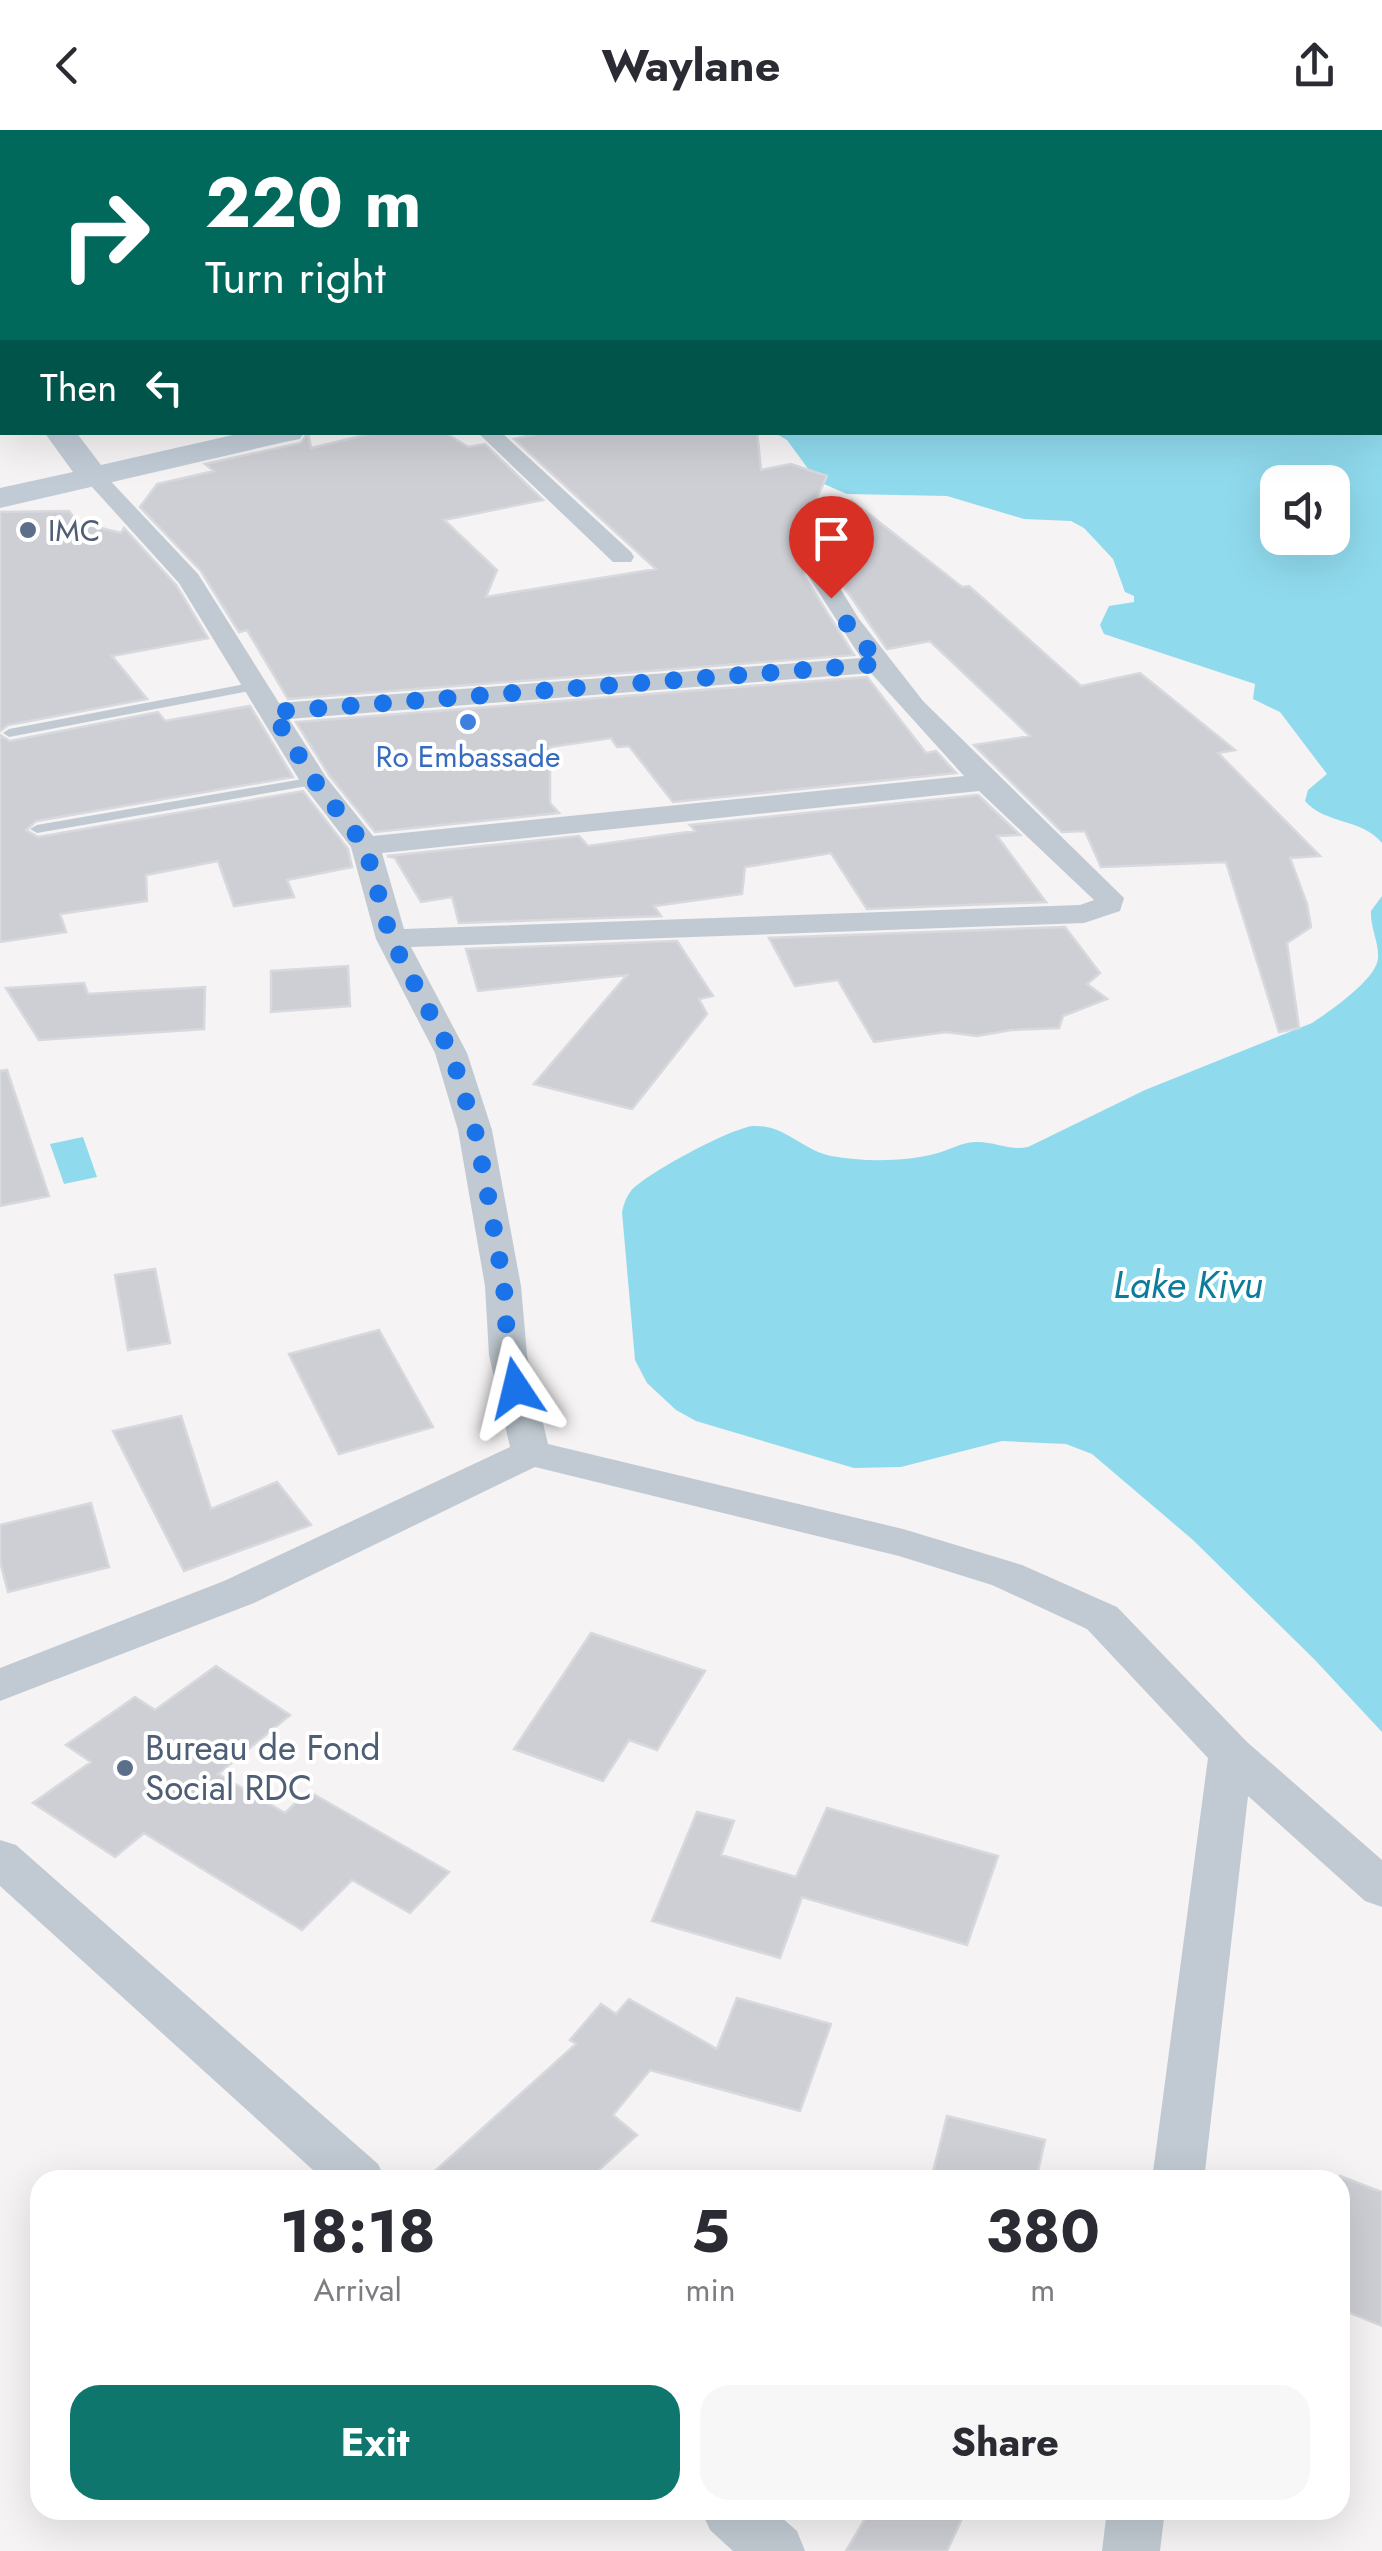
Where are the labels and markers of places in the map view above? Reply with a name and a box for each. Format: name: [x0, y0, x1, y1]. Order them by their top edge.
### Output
pin: [789, 496, 874, 599]
place label: IMC: [48, 509, 100, 552]
marker: IMC: [17, 519, 39, 541]
marker: Ro Embassade: [457, 711, 479, 733]
place label: Ro Embassade: [376, 735, 560, 778]
place label: Bureau de Fond Social RDC: [145, 1723, 380, 1813]
marker: Bureau de Fond Social RDC: [114, 1757, 136, 1779]

